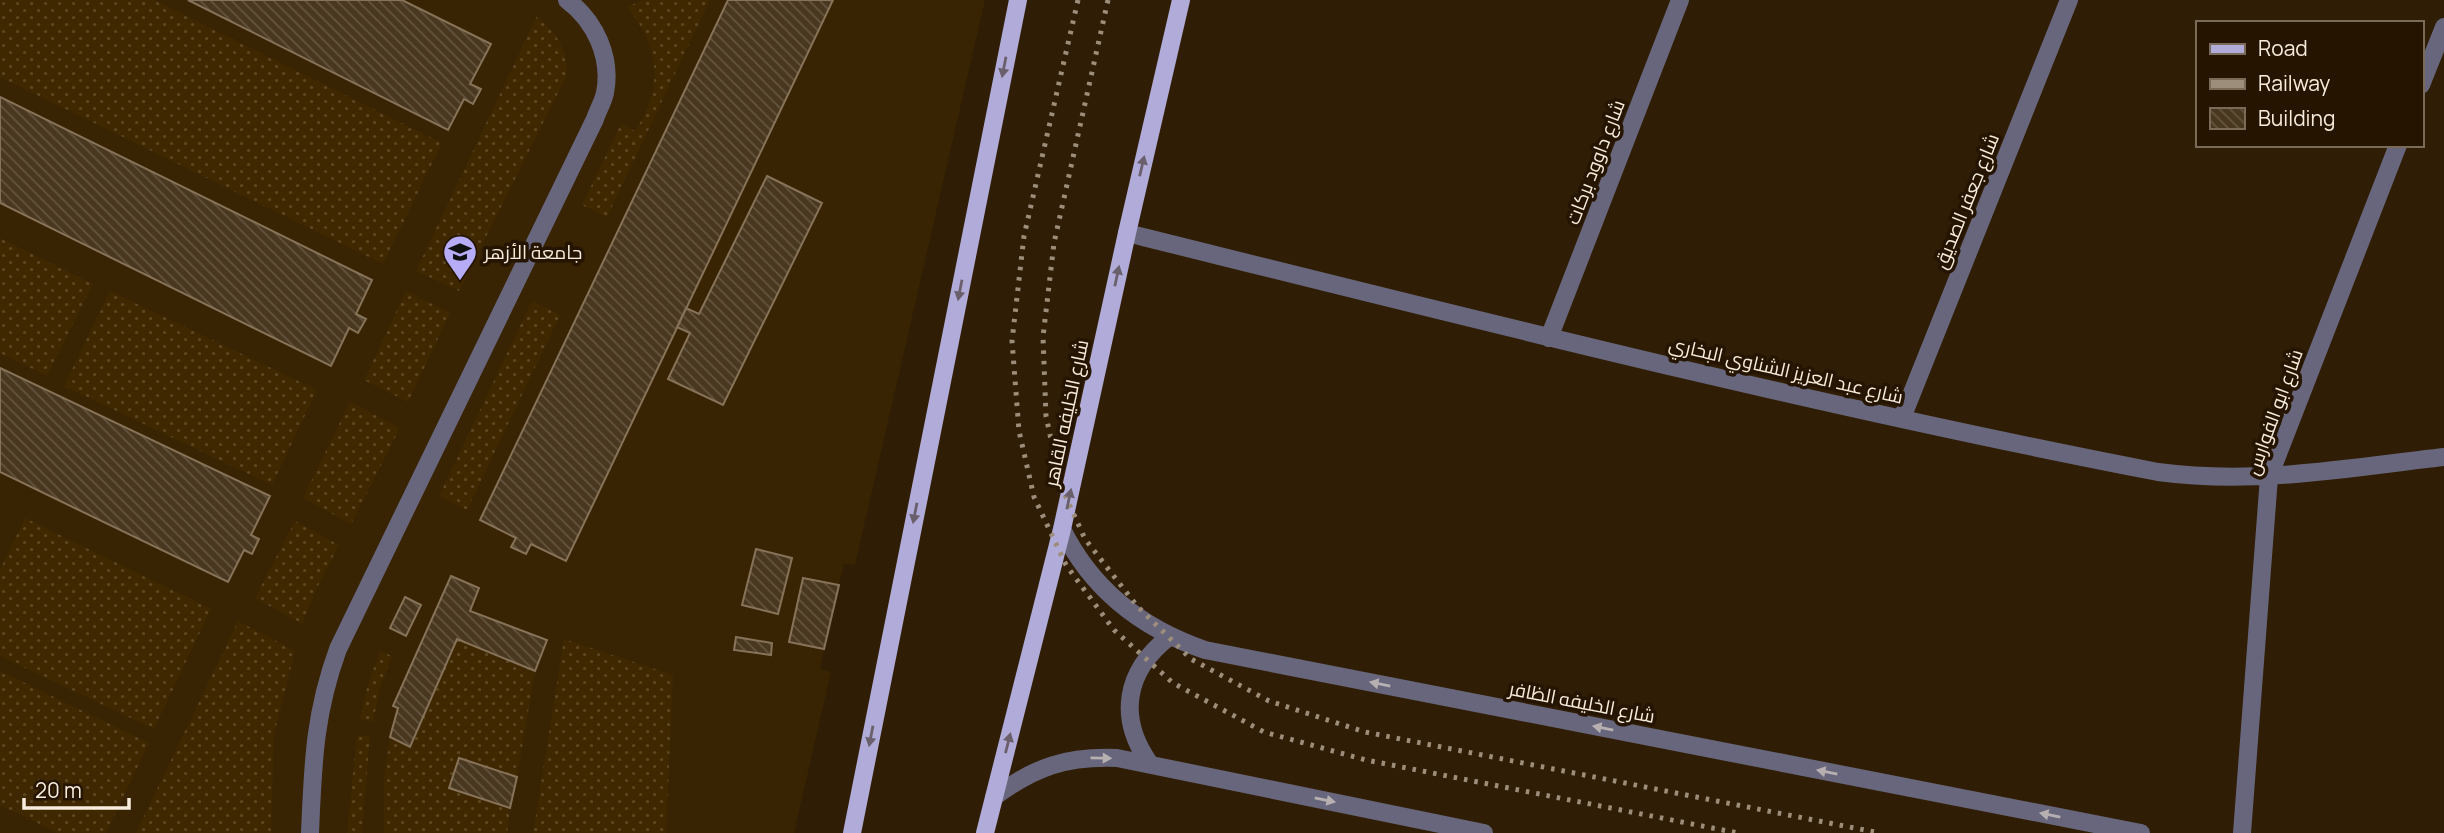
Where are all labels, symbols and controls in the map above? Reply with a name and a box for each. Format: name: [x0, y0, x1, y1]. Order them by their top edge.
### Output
legend: [2196, 21, 2423, 147]
text: Road: [2258, 34, 2308, 62]
one-way arrow: [999, 56, 1010, 78]
text: Railway: [2258, 69, 2330, 97]
street label: شارع داوود بركات: [1559, 96, 1632, 229]
text: Building: [2258, 104, 2335, 132]
street label: شارع جعفر الصديق: [1927, 130, 2006, 273]
one-way arrow: [1137, 155, 1148, 177]
school or university icon: جامعة الأزهر: [441, 233, 479, 282]
place label: جامعة الأزهر: [483, 239, 582, 265]
one-way arrow: [1112, 265, 1123, 287]
one-way arrow: [954, 279, 965, 301]
street label: شارع عبد العزيز الشناوي البخاري: [1666, 330, 1906, 412]
street label: شارع الخليفه القاهر: [1038, 337, 1095, 490]
street label: شارع ابو الفوارس: [2239, 345, 2310, 479]
one-way arrow: [1063, 488, 1074, 510]
one-way arrow: [910, 502, 921, 524]
street label: شارع الخليفه الظافر: [1506, 675, 1657, 730]
one-way arrow: [1369, 679, 1391, 690]
one-way arrow: [1592, 722, 1614, 733]
one-way arrow: [866, 725, 877, 747]
one-way arrow: [1003, 732, 1014, 754]
one-way arrow: [1091, 752, 1113, 763]
scale bar: [24, 766, 130, 810]
one-way arrow: [1816, 766, 1838, 777]
text: 20 m: [35, 776, 82, 804]
one-way arrow: [1314, 794, 1336, 805]
one-way arrow: [2039, 810, 2061, 821]

